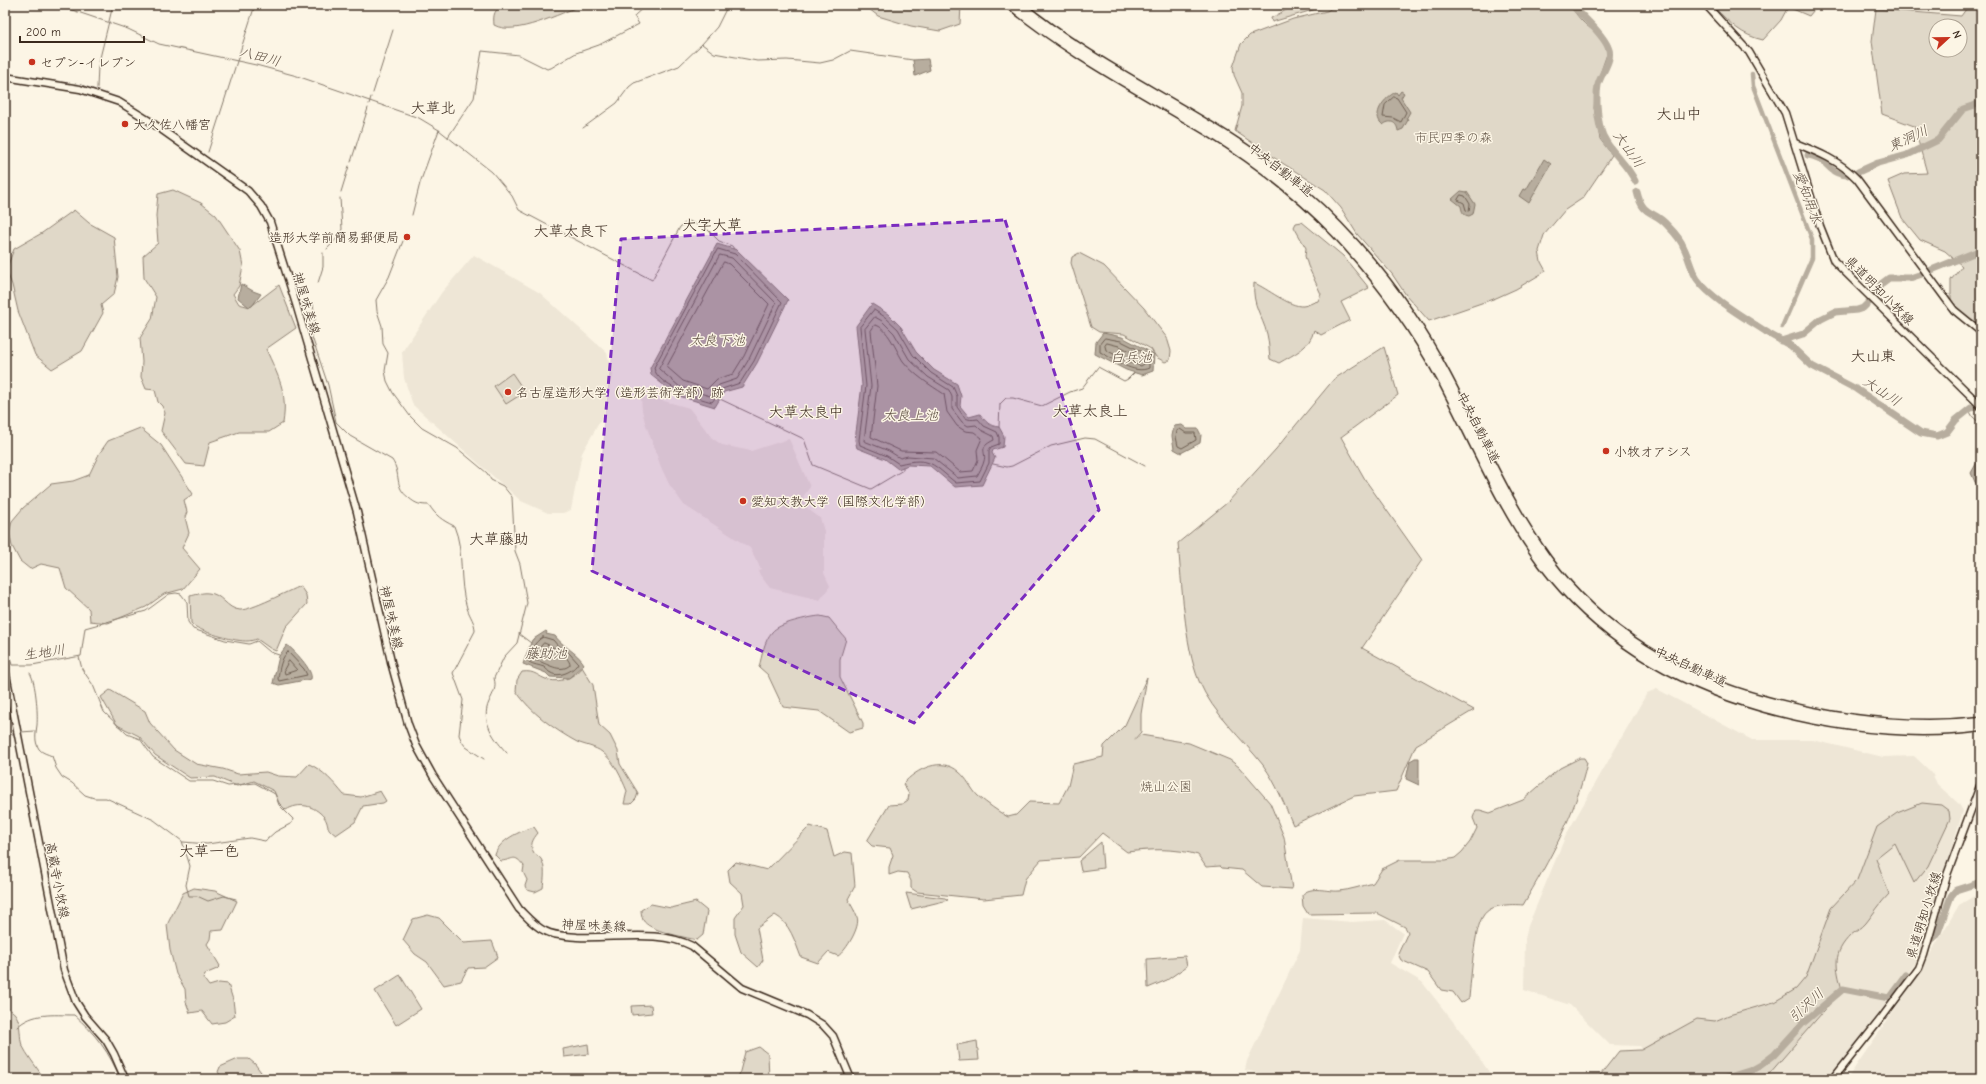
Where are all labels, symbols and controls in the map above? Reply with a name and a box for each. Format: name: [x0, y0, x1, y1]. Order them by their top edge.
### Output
scale bar: [20, 18, 144, 44]
north arrow: [1928, 18, 1968, 58]
text: 200 m: [26, 25, 61, 39]
text: N: [1949, 29, 1964, 40]
water label: 八田川: [237, 43, 282, 70]
place label: セブン-イレブン: [40, 55, 136, 70]
marker: セブン-イレブン: [27, 57, 37, 67]
district label: 大草北: [410, 99, 456, 117]
district label: 大山中: [1656, 105, 1702, 123]
place label: 大久佐八幡宮: [133, 117, 211, 132]
marker: 大久佐八幡宮: [120, 119, 130, 129]
water label: 東洞川: [1886, 122, 1931, 155]
water label: 大山川: [1610, 127, 1648, 171]
park label: 市民四季の森: [1414, 130, 1492, 145]
street label: 中央自動車道: [1245, 139, 1316, 199]
water label: 愛知用水: [1790, 168, 1826, 226]
district label: 大字大草: [682, 216, 742, 234]
district label: 大草太良下: [533, 222, 609, 240]
place label: 造形大学前簡易郵便局: [269, 230, 399, 245]
marker: 造形大学前簡易郵便局: [402, 232, 412, 242]
street label: 県道明知小牧線: [1842, 253, 1918, 329]
street label: 神屋味美線: [290, 270, 323, 337]
water label: 太良下池: [689, 332, 746, 349]
district label: 大山東: [1850, 347, 1896, 365]
water label: 白兵池: [1110, 349, 1153, 366]
water label: 大山川: [1859, 373, 1904, 410]
place label: 名古屋造形大学（造形芸術学部）跡: [516, 385, 724, 400]
marker: 名古屋造形大学（造形芸術学部）跡: [503, 387, 513, 397]
street label: 中央自動車道: [1454, 389, 1503, 465]
district label: 大草太良上: [1052, 402, 1128, 420]
district label: 大草太良中: [768, 403, 844, 421]
water label: 太良上池: [882, 407, 939, 424]
place label: 小牧オアシス: [1614, 444, 1692, 459]
marker: 小牧オアシス: [1601, 446, 1611, 456]
place label: 愛知文教大学（国際文化学部）: [751, 494, 933, 509]
marker: 愛知文教大学（国際文化学部）: [738, 496, 748, 506]
district label: 大草藤助: [469, 530, 529, 548]
street label: 神屋味美線: [377, 584, 406, 651]
water label: 生地川: [22, 641, 66, 664]
street label: 中央自動車道: [1652, 643, 1729, 690]
water label: 藤助池: [525, 645, 568, 662]
park label: 焼山公園: [1140, 779, 1192, 794]
street label: 高蔵寺小牧線: [43, 840, 73, 921]
district label: 大草一色: [179, 842, 239, 860]
street label: 県道明知小牧線: [1903, 868, 1944, 961]
street label: 神屋味美線: [561, 917, 628, 934]
water label: 引沢川: [1785, 985, 1827, 1026]

